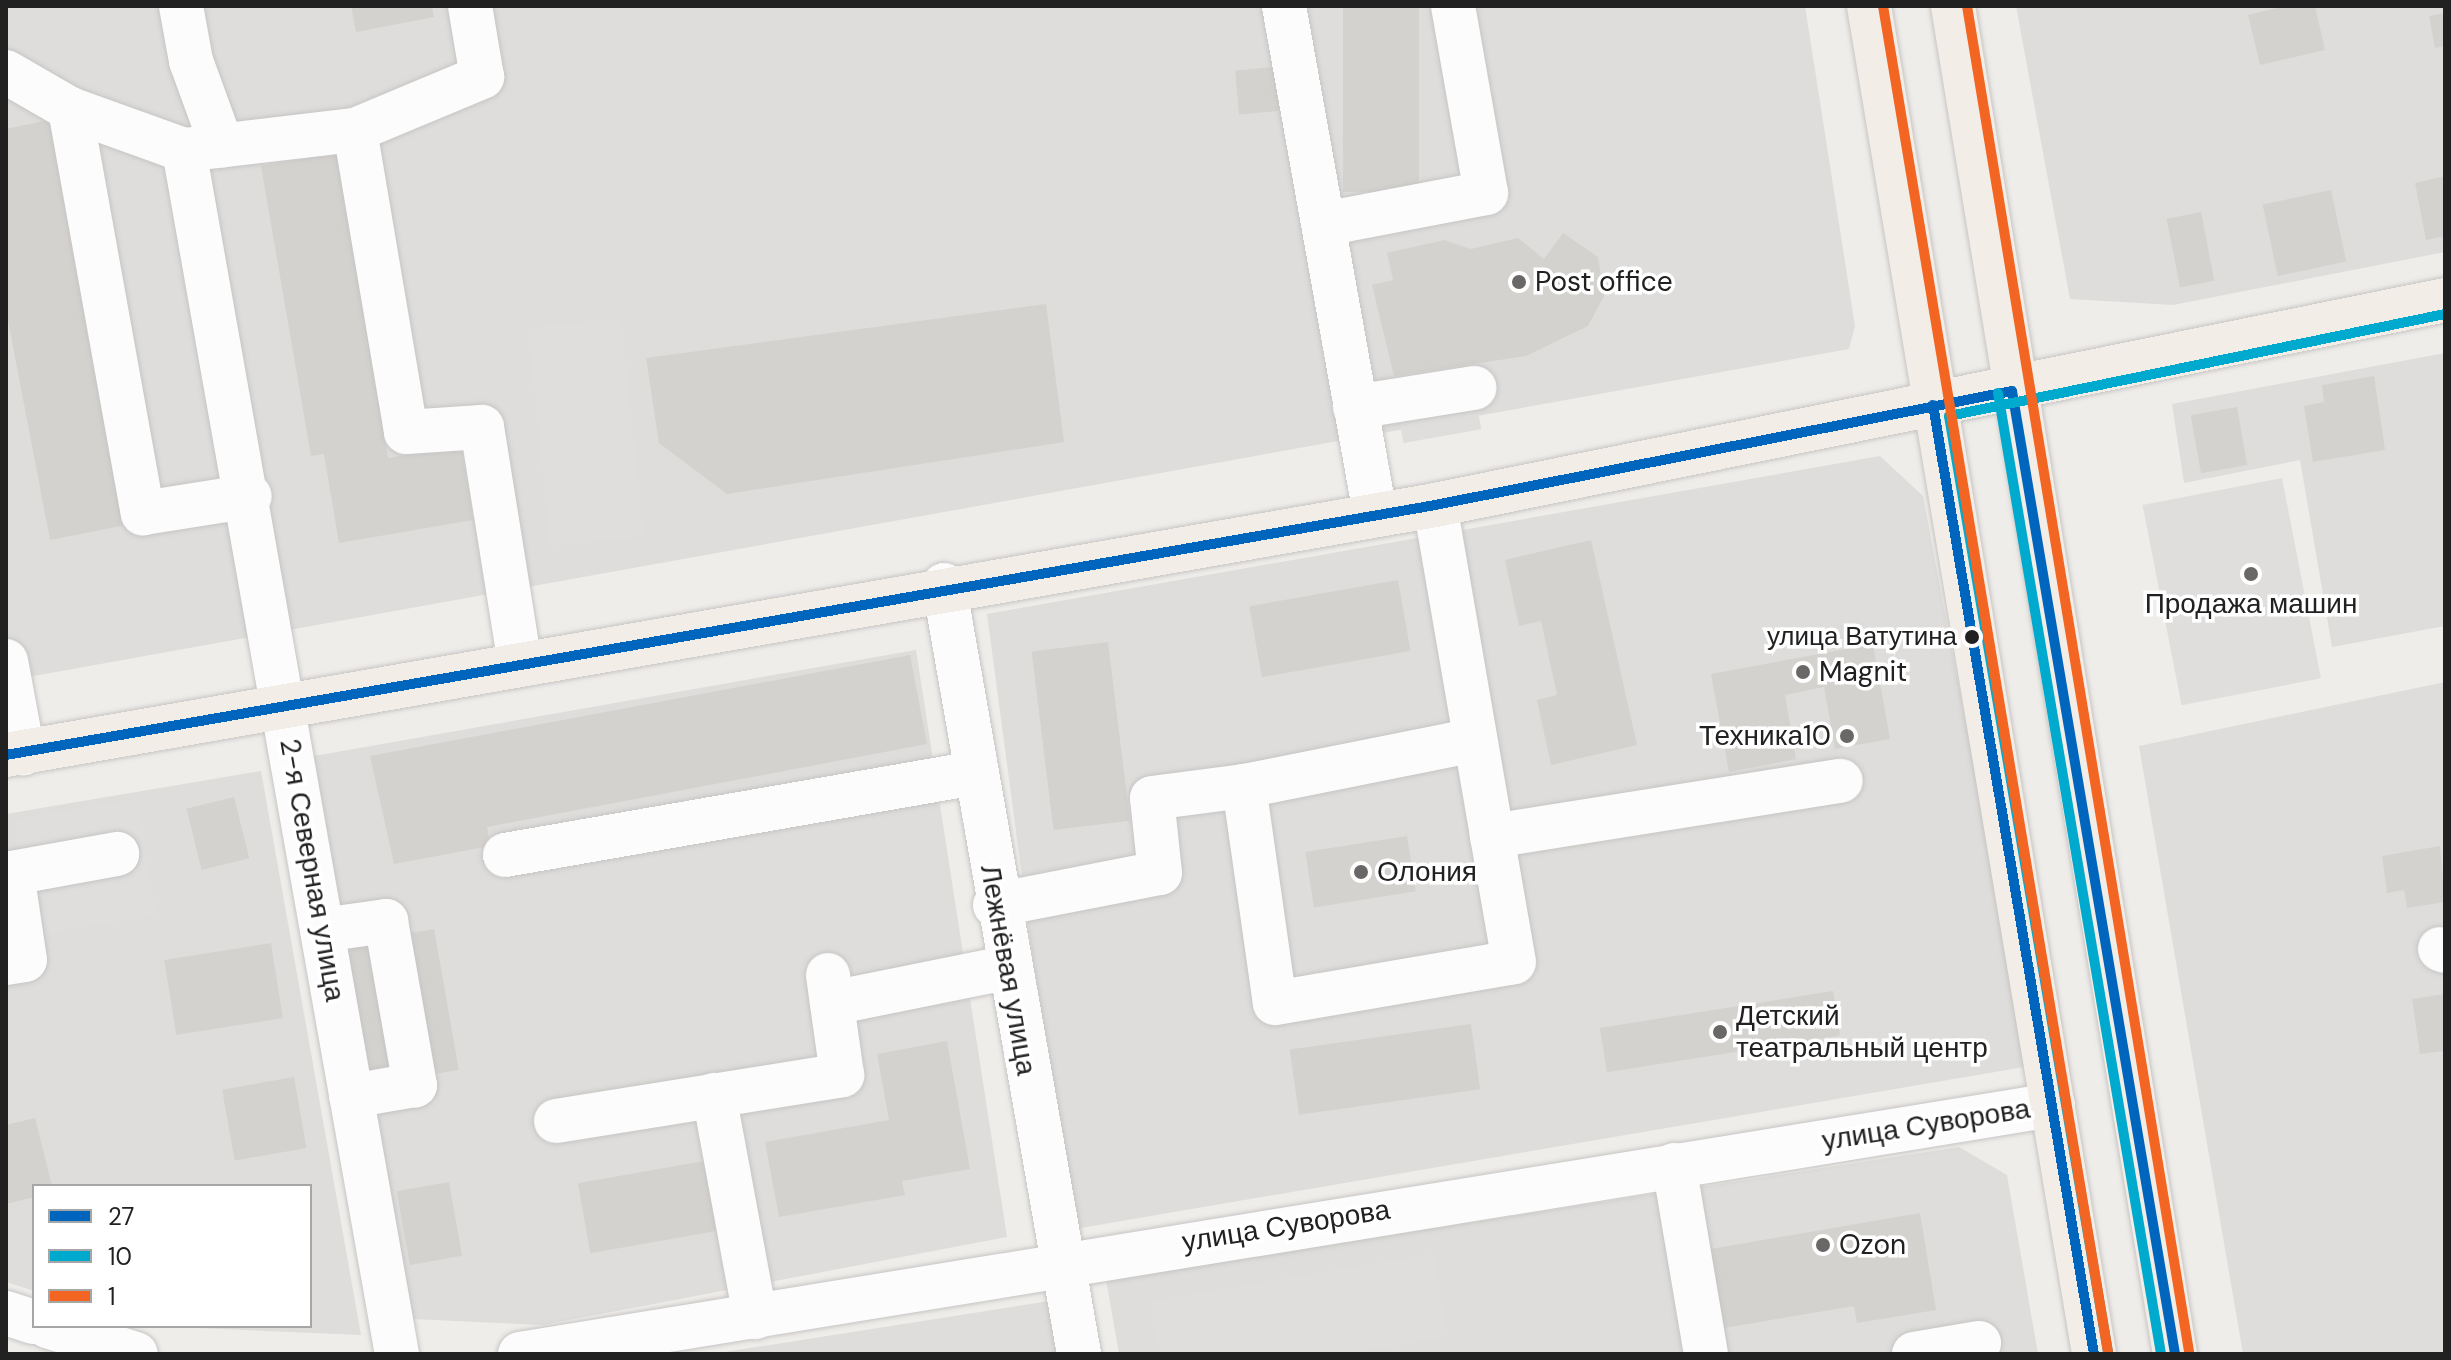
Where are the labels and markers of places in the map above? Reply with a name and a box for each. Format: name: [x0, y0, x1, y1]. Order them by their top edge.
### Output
place label: Post office: [1535, 265, 1673, 299]
marker: Post office: [1510, 273, 1528, 291]
marker: Продажа машин: [2242, 565, 2260, 583]
place label: Продажа машин: [2145, 587, 2357, 621]
place label: улица Ватутина: [1767, 621, 1957, 653]
marker: улица Ватутина: [1964, 629, 1980, 645]
place label: Magnit: [1819, 655, 1907, 689]
marker: Magnit: [1794, 663, 1812, 681]
place label: Техника10: [1699, 719, 1831, 753]
marker: Техника10: [1838, 727, 1856, 745]
place label: Олония: [1377, 855, 1477, 889]
marker: Олония: [1352, 863, 1370, 881]
place label: Детский театральный центр: [1736, 999, 1988, 1065]
marker: Детский театральный центр: [1711, 1023, 1729, 1041]
place label: Ozon: [1839, 1228, 1906, 1262]
marker: Ozon: [1814, 1236, 1832, 1254]

